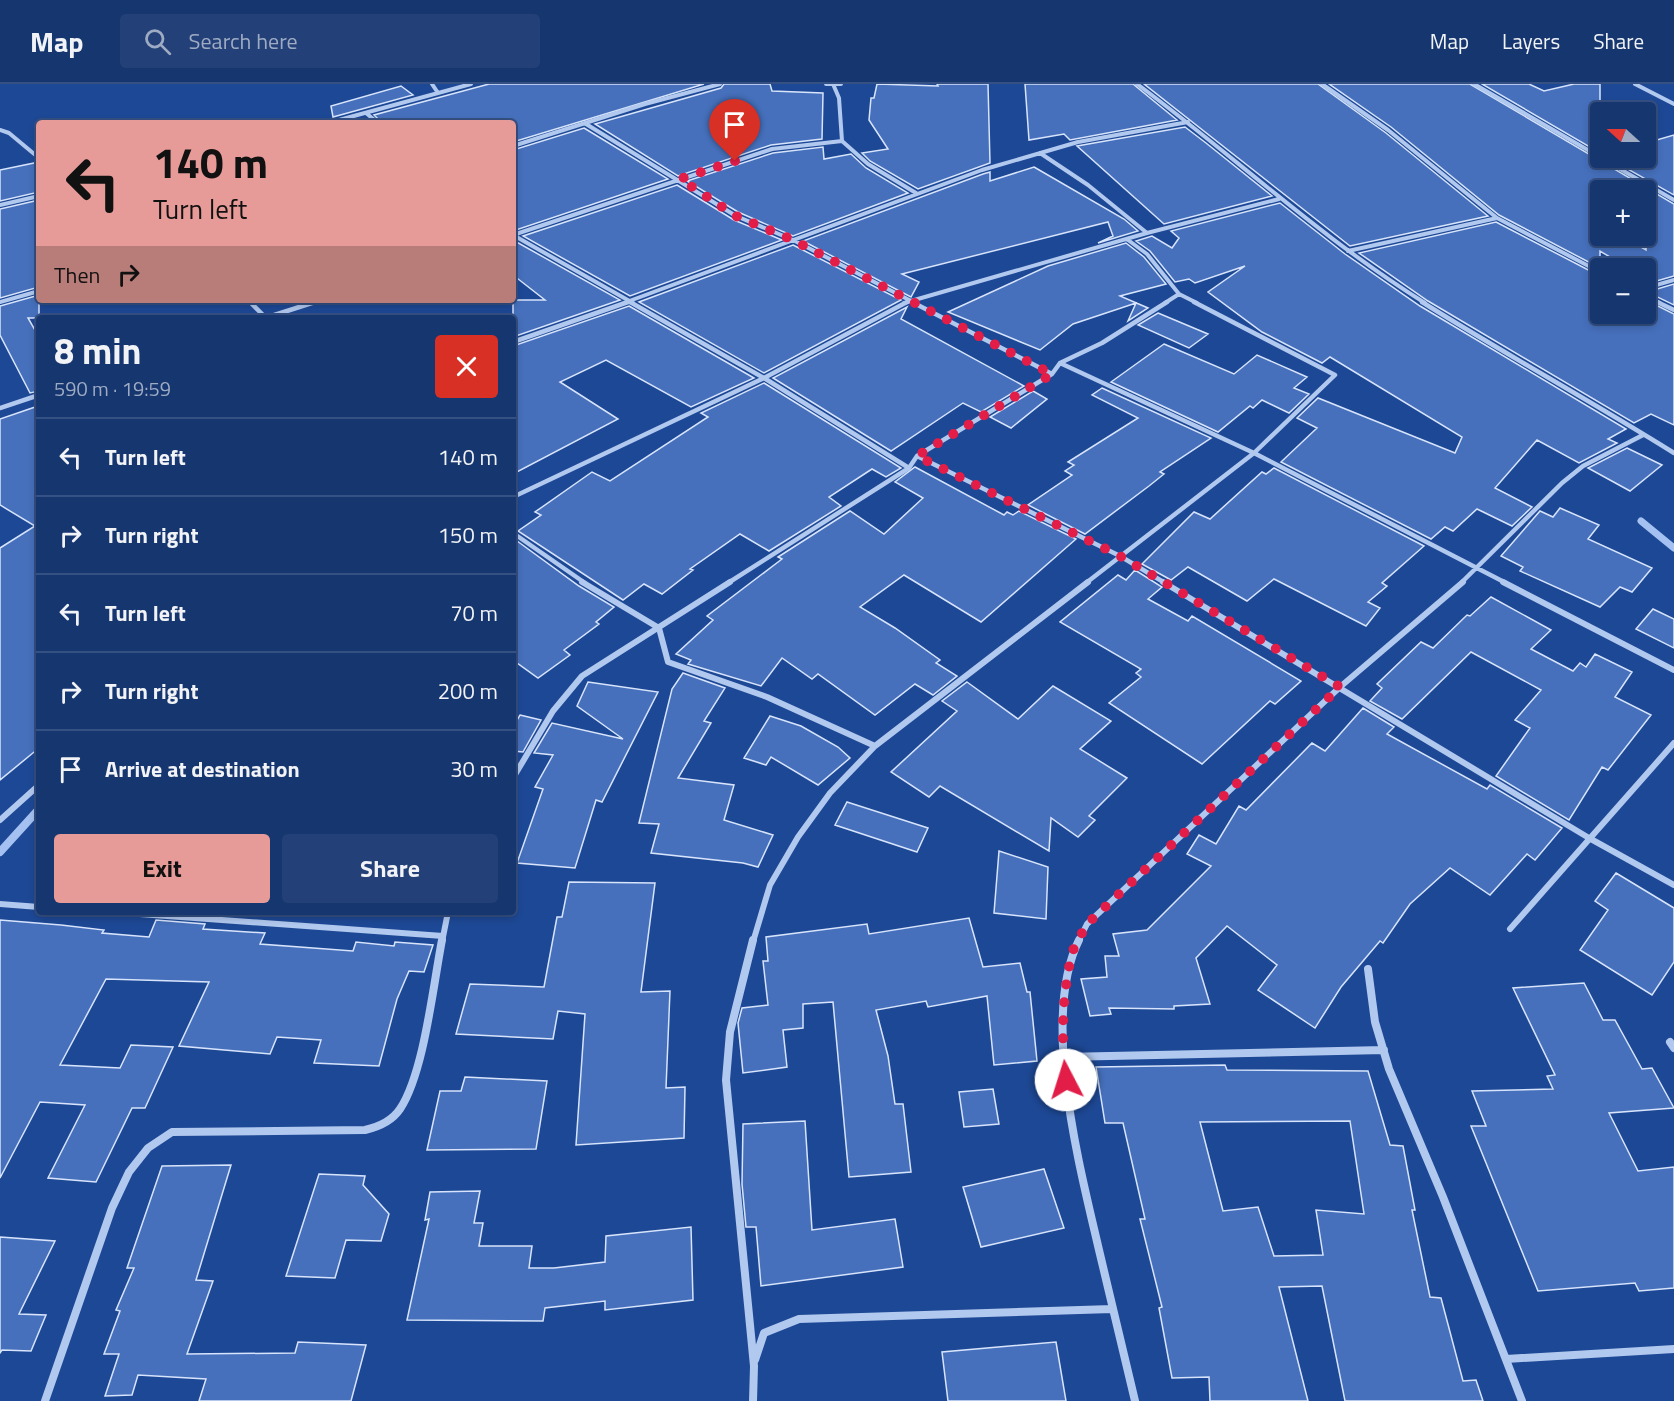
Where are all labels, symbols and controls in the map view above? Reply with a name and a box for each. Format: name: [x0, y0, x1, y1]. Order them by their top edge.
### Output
search box: [120, 14, 540, 68]
text: Map: [30, 20, 84, 63]
text: Search here: [189, 24, 298, 58]
icon: search: [141, 25, 174, 58]
text: Map: [1430, 25, 1469, 57]
text: Layers: [1502, 25, 1560, 57]
text: Share: [1593, 25, 1644, 57]
pin: [709, 99, 760, 161]
north arrow: [1590, 102, 1656, 168]
map controls: [1590, 102, 1656, 324]
icon: arrive: [718, 108, 751, 141]
text: 140 m: [153, 130, 268, 194]
icon: left: [54, 144, 132, 222]
button: +: [1590, 180, 1656, 246]
text: Turn left: [153, 188, 247, 229]
text: Then: [54, 258, 100, 292]
icon: right: [112, 258, 145, 291]
button: −: [1590, 258, 1656, 324]
text: 8 min: [54, 323, 141, 378]
button: close: [435, 335, 498, 398]
text: 590 m · 19:59: [54, 373, 171, 404]
text: Turn left: [105, 440, 186, 474]
text: 140 m: [438, 440, 498, 474]
icon: left: [54, 441, 87, 474]
text: Turn right: [105, 518, 199, 552]
text: 150 m: [438, 518, 498, 552]
icon: right: [54, 519, 87, 552]
text: Turn left: [105, 596, 186, 630]
text: 70 m: [450, 596, 498, 630]
icon: left: [54, 597, 87, 630]
text: Turn right: [105, 674, 199, 708]
text: 200 m: [438, 674, 498, 708]
icon: right: [54, 675, 87, 708]
text: Arrive at destination: [105, 752, 300, 786]
text: 30 m: [450, 752, 498, 786]
icon: arrive: [54, 753, 87, 786]
button: Exit: [54, 834, 270, 903]
button: Share: [282, 834, 498, 903]
position arrow: [1034, 1048, 1098, 1112]

